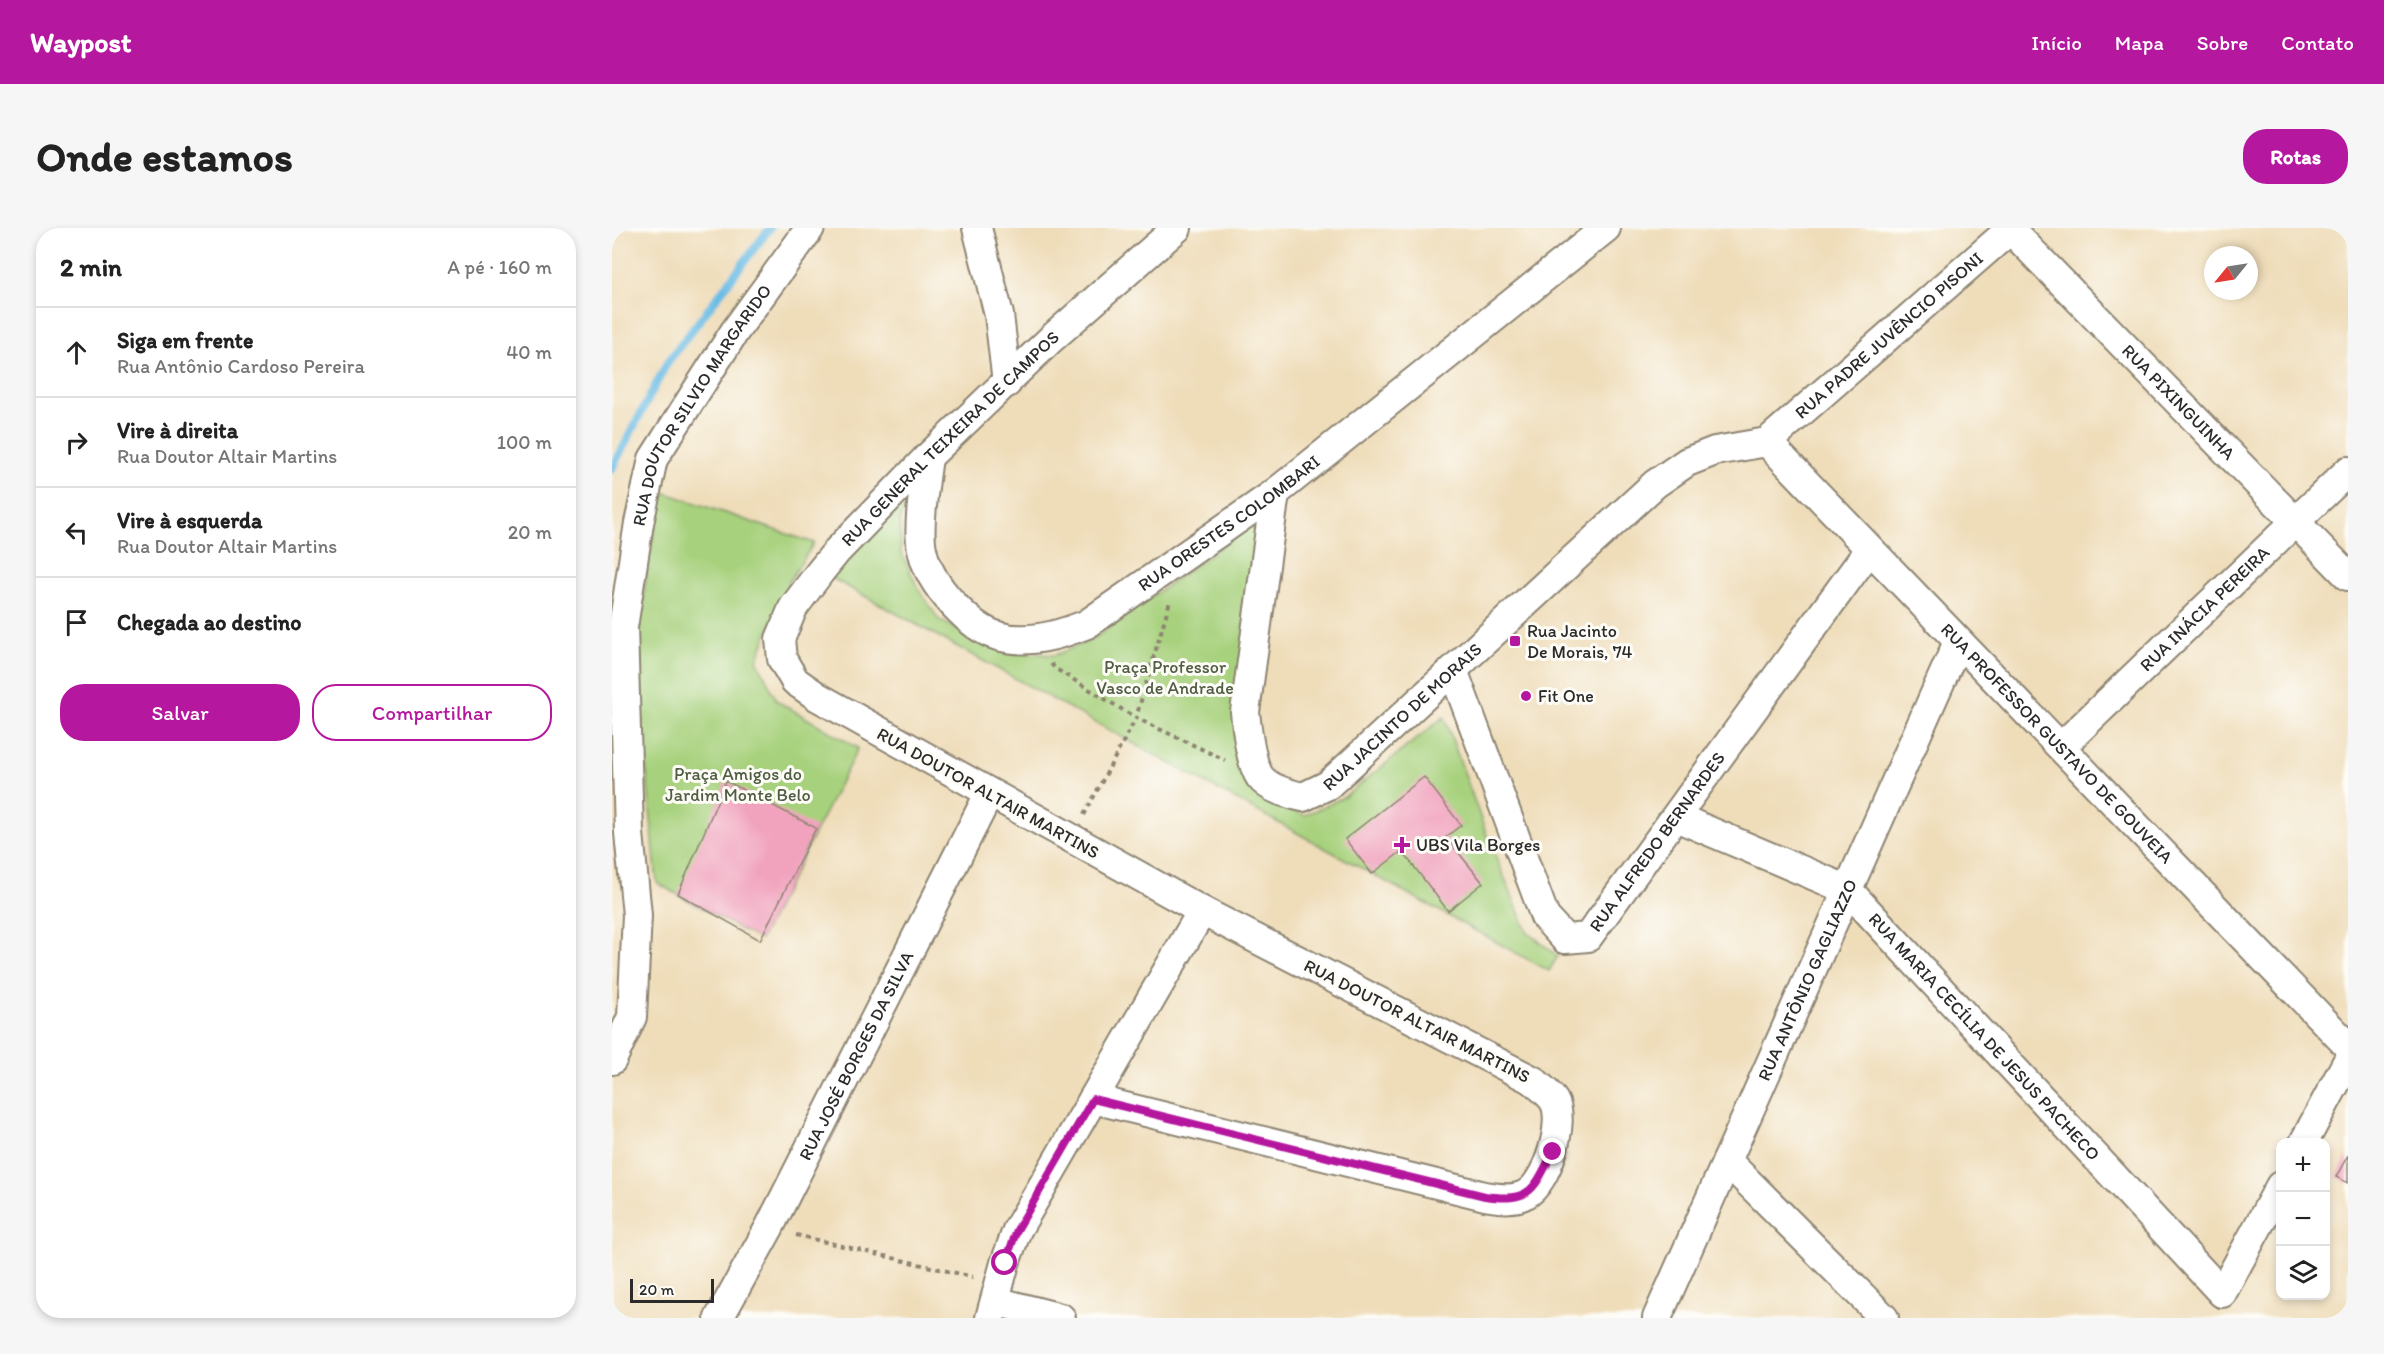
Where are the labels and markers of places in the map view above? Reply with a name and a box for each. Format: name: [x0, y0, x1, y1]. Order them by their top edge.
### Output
place label: Rua Jacinto De Morais, 74: [1527, 620, 1633, 663]
marker: Rua Jacinto De Morais, 74: [1508, 634, 1522, 648]
place label: Fit One: [1538, 685, 1594, 707]
marker: Fit One: [1519, 689, 1533, 703]
place label: UBS Vila Borges: [1416, 834, 1540, 856]
marker: UBS Vila Borges: [1393, 836, 1411, 854]

